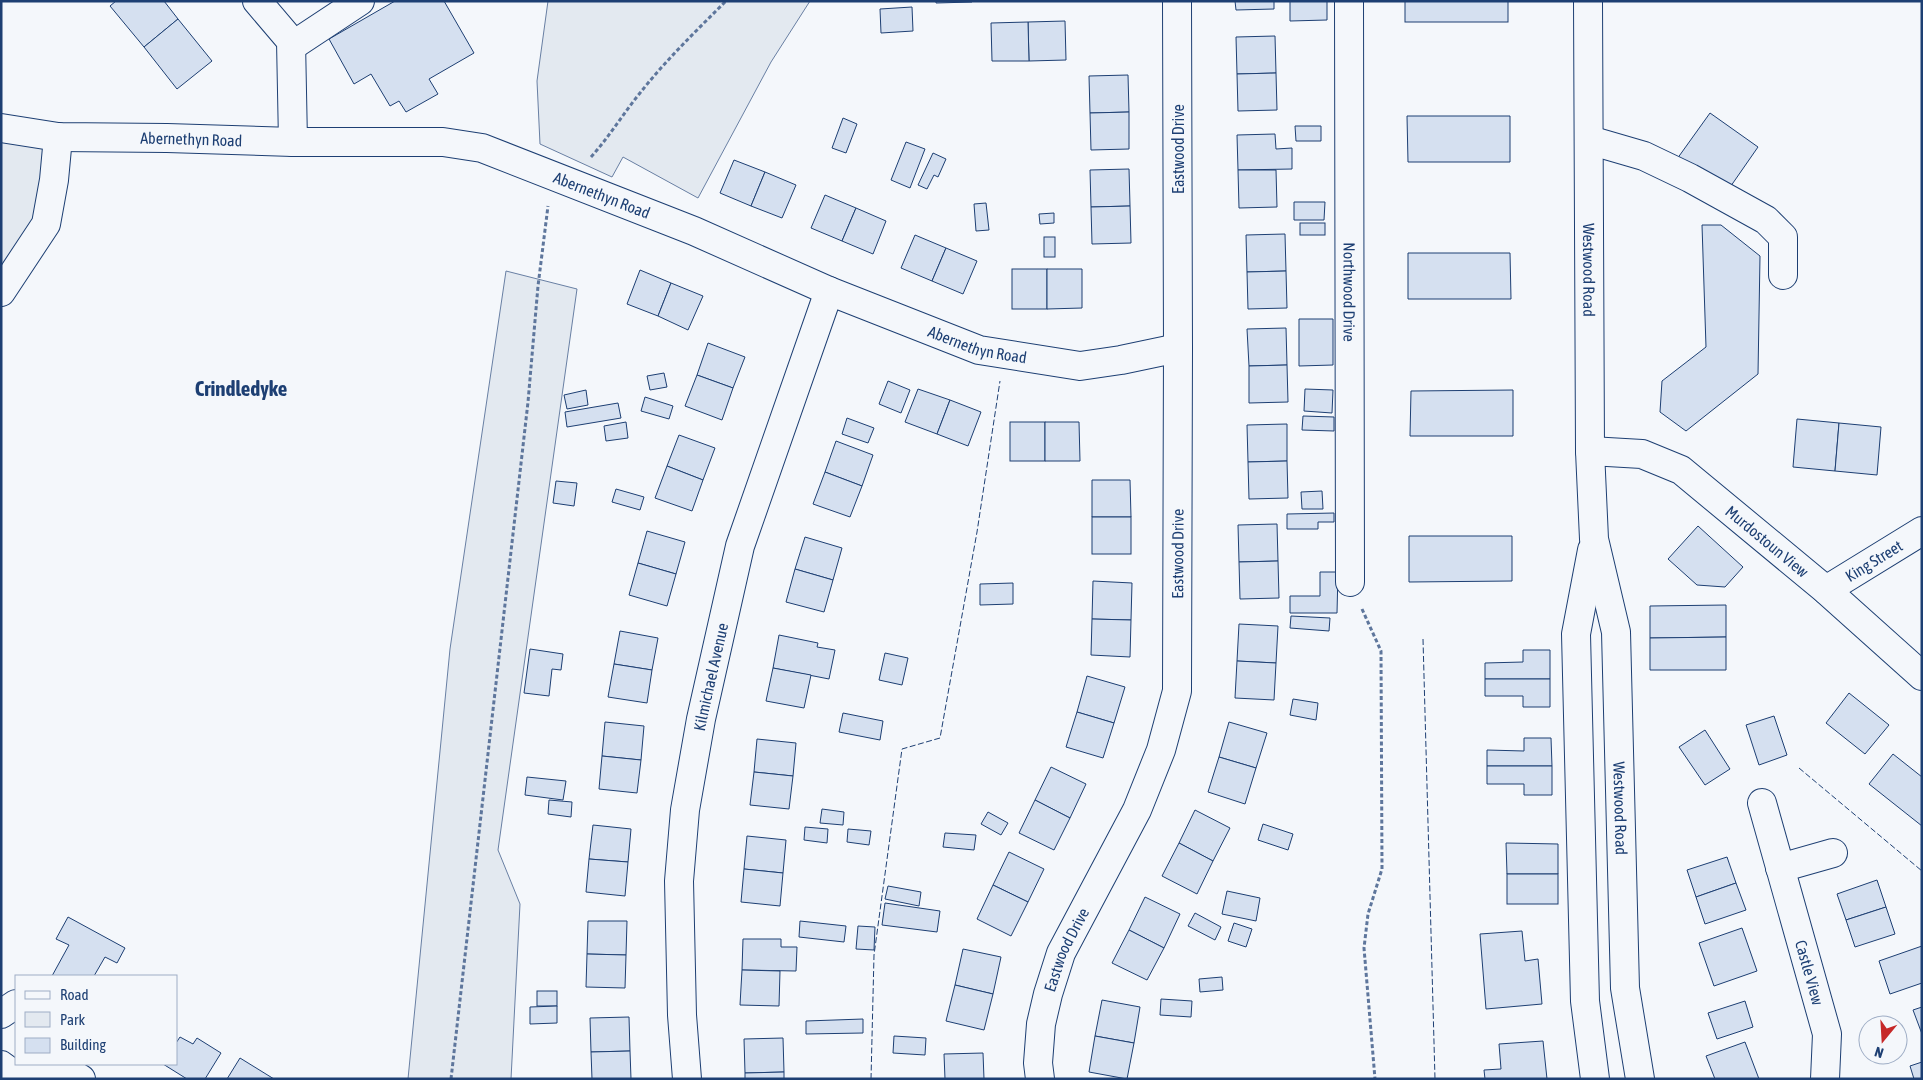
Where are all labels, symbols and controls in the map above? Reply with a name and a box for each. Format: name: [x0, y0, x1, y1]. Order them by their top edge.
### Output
street label: Eastwood Drive: [1169, 104, 1187, 194]
street label: Abernethyn Road: [140, 129, 243, 149]
street label: Abernethyn Road: [551, 168, 653, 222]
street label: Westwood Road: [1580, 223, 1598, 317]
street label: Northwood Drive: [1340, 242, 1359, 342]
street label: Abernethyn Road: [926, 322, 1028, 366]
district label: Crindledyke: [195, 376, 287, 400]
street label: Murdostoun View: [1722, 502, 1812, 581]
street label: Eastwood Drive: [1168, 509, 1187, 599]
street label: King Street: [1842, 536, 1906, 585]
street label: Kilmichael Avenue: [690, 621, 731, 732]
street label: Westwood Road: [1610, 761, 1631, 855]
street label: Eastwood Drive: [1040, 905, 1092, 994]
street label: Castle View: [1792, 938, 1827, 1007]
legend: [15, 975, 178, 1065]
text: Road: [60, 986, 89, 1003]
text: Park: [60, 1011, 85, 1028]
north arrow: [1858, 1015, 1908, 1065]
text: Building: [60, 1036, 106, 1053]
text: N: [1873, 1043, 1885, 1061]

